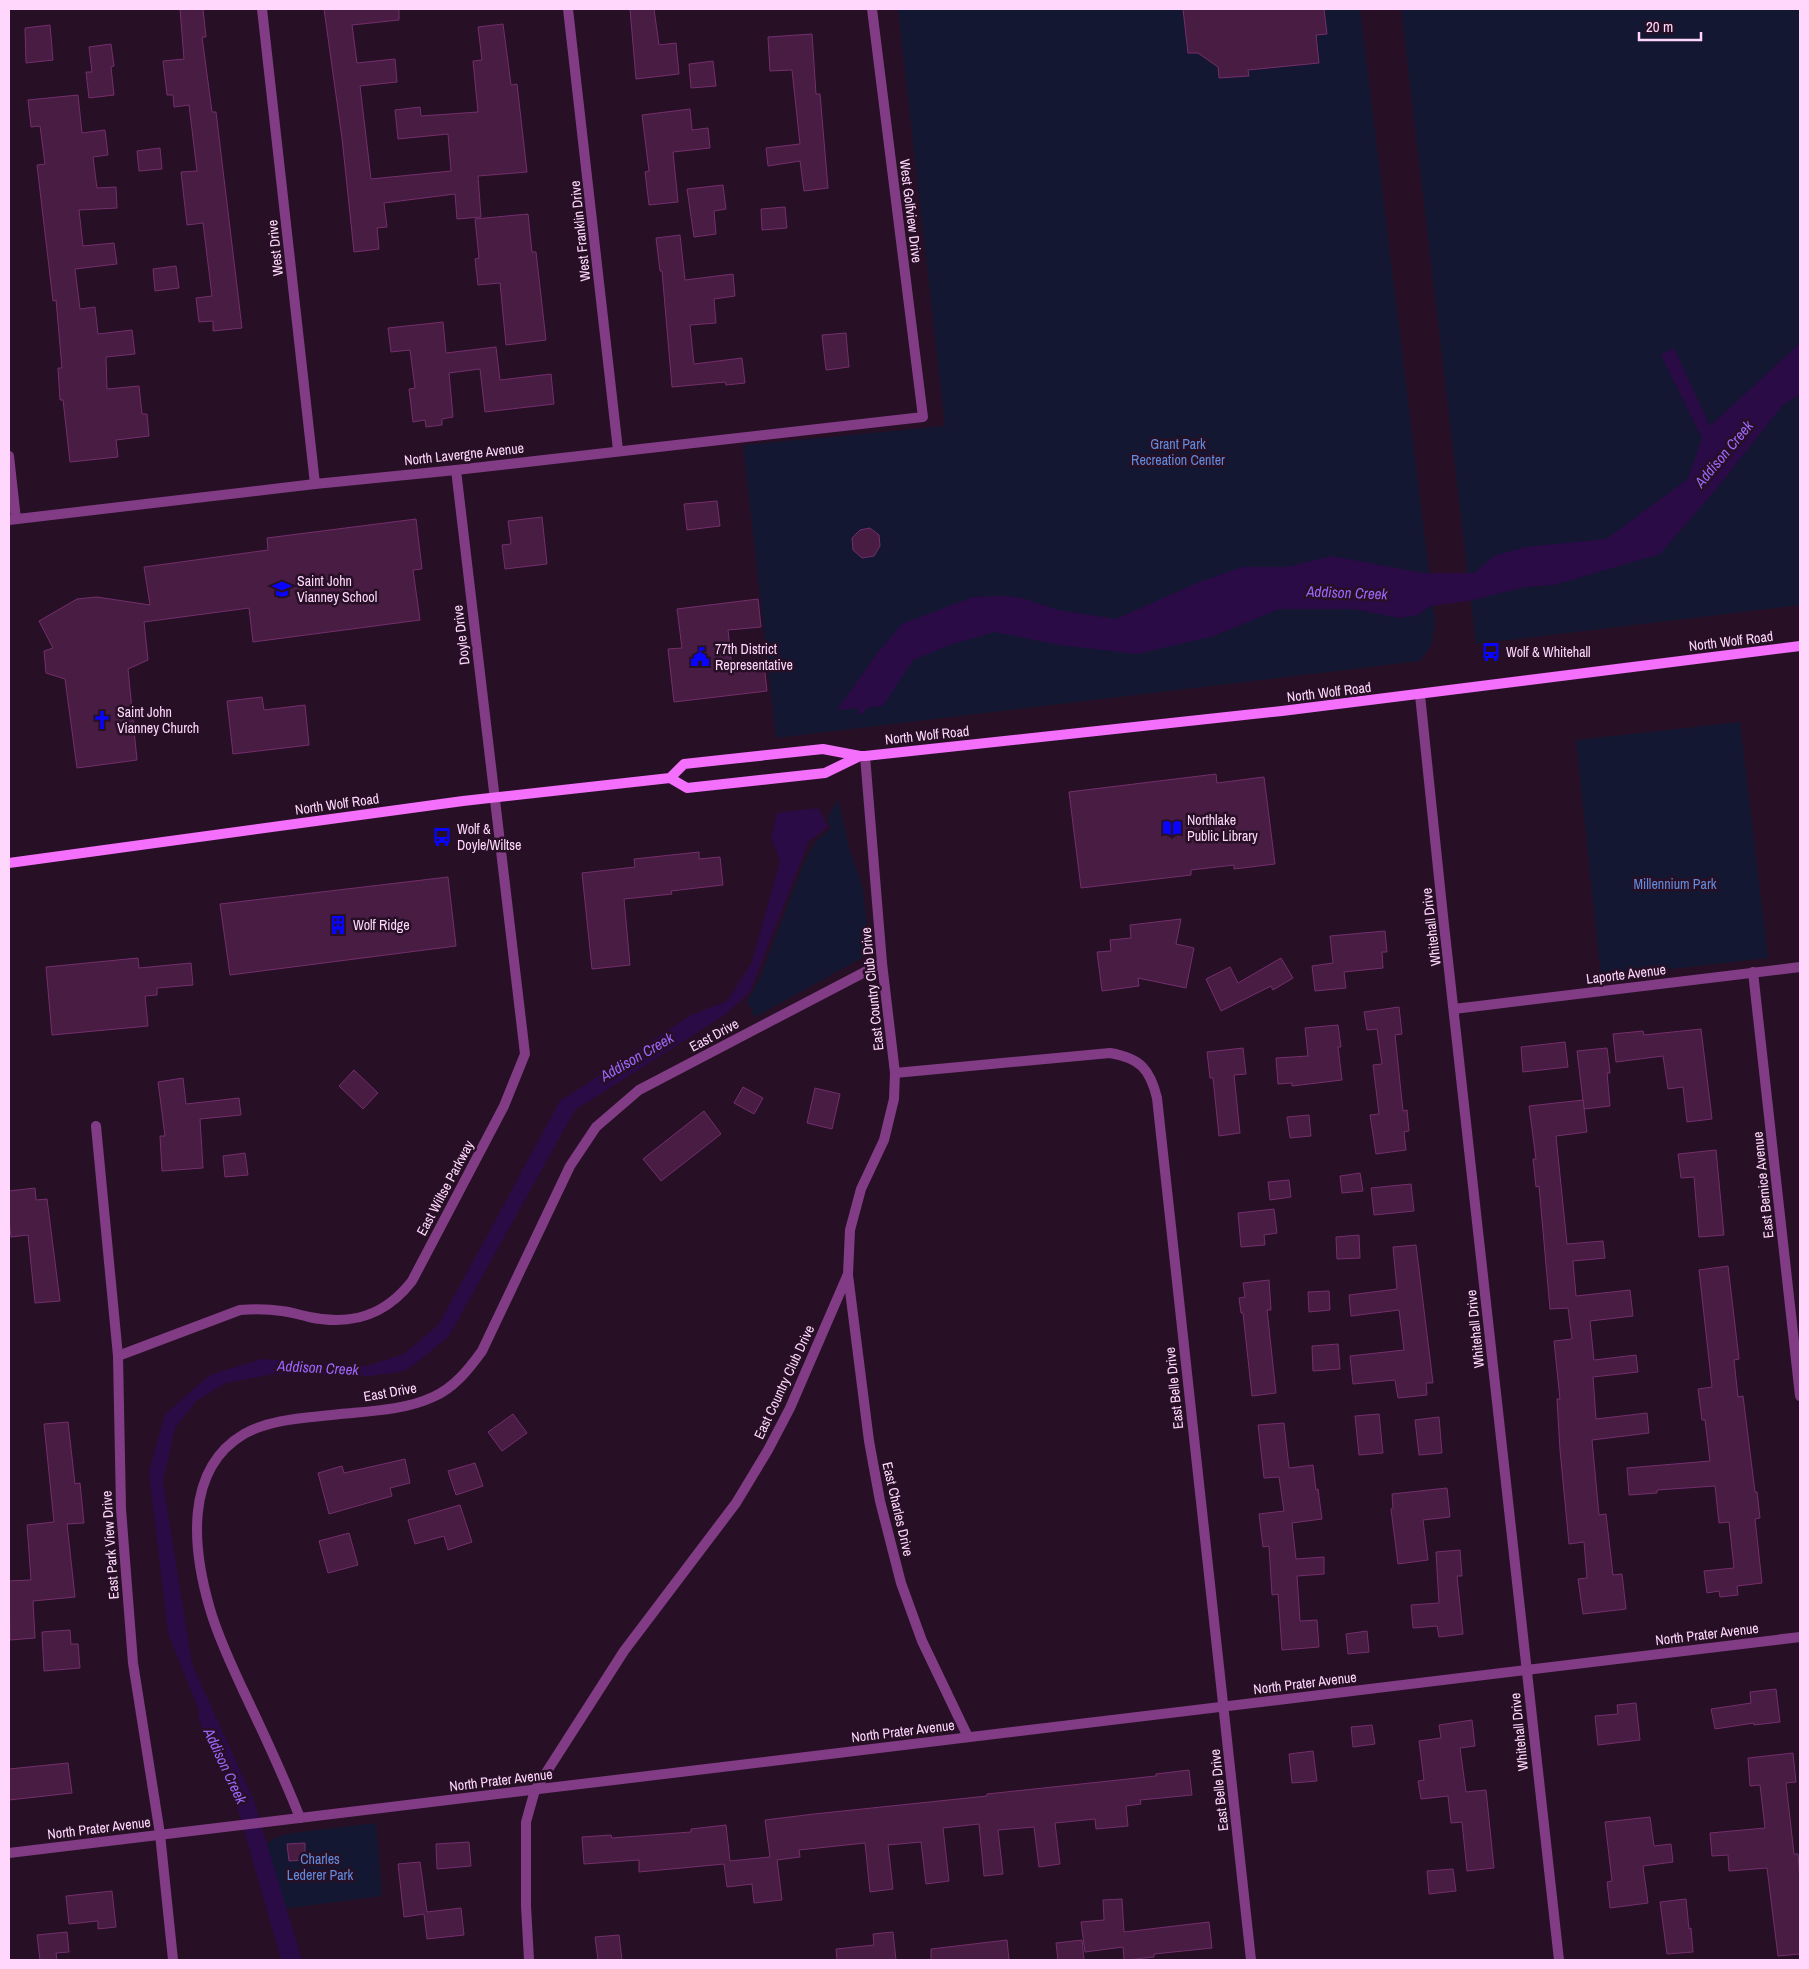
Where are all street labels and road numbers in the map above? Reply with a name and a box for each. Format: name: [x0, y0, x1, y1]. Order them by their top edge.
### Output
street label: West Golfview Drive: [896, 158, 926, 264]
street label: West Franklin Drive: [566, 180, 594, 282]
street label: West Drive: [263, 219, 287, 277]
street label: North Lavergne Avenue: [403, 439, 525, 469]
street label: Doyle Drive: [448, 604, 474, 666]
street label: North Wolf Road: [1688, 627, 1774, 655]
street label: North Wolf Road: [1286, 678, 1372, 706]
street label: North Wolf Road: [884, 722, 970, 748]
street label: North Wolf Road: [294, 789, 380, 819]
street label: Whitehall Drive: [1417, 887, 1445, 967]
street label: East Country Club Drive: [857, 927, 887, 1051]
street label: Laporte Avenue: [1585, 960, 1667, 988]
street label: East Drive: [686, 1014, 742, 1056]
street label: East Bernice Avenue: [1748, 1131, 1778, 1239]
street label: East Wiltse Parkway: [412, 1137, 478, 1239]
street label: Whitehall Drive: [1462, 1289, 1488, 1369]
street label: East Country Club Drive: [750, 1322, 818, 1442]
street label: East Belle Drive: [1161, 1346, 1187, 1430]
street label: East Drive: [362, 1378, 418, 1406]
street label: East Charles Drive: [878, 1460, 918, 1558]
street label: East Park View Drive: [97, 1490, 123, 1600]
street label: North Prater Avenue: [1654, 1619, 1760, 1649]
street label: North Prater Avenue: [1252, 1668, 1358, 1698]
street label: Whitehall Drive: [1506, 1692, 1532, 1772]
street label: North Prater Avenue: [850, 1716, 956, 1746]
street label: East Belle Drive: [1206, 1748, 1232, 1832]
street label: North Prater Avenue: [448, 1765, 554, 1795]
street label: North Prater Avenue: [46, 1813, 152, 1843]

